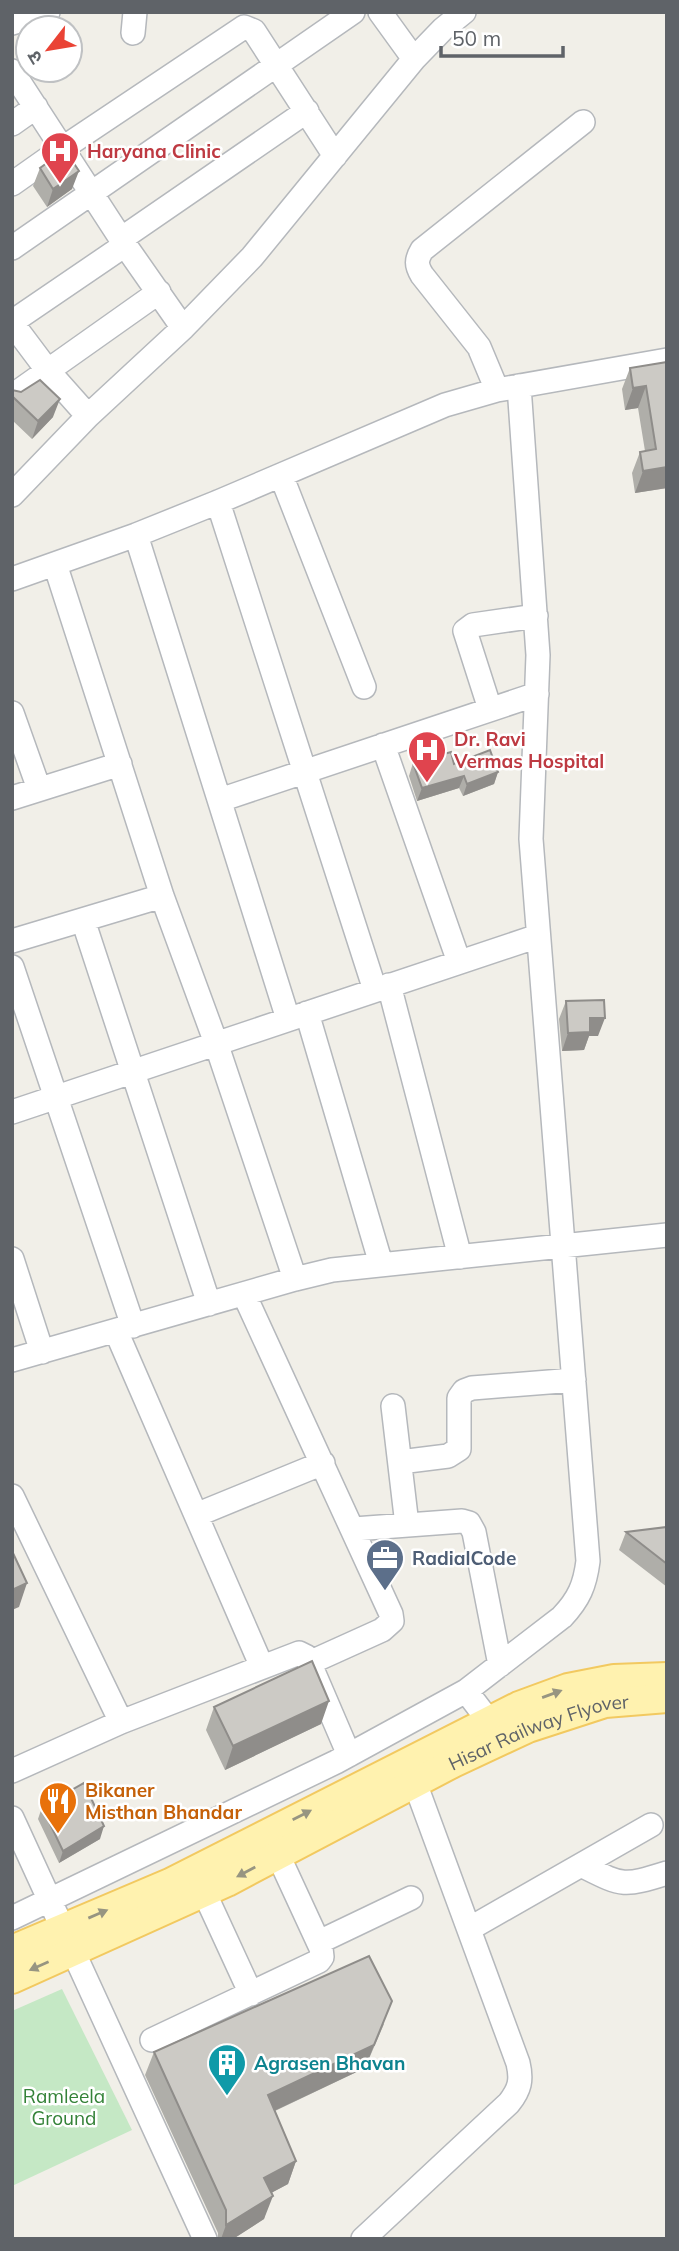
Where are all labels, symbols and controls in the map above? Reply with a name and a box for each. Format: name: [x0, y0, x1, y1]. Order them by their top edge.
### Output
north arrow: [14, 14, 84, 84]
scale bar: [441, 14, 564, 58]
text: 50 m: [452, 25, 501, 51]
text: उ: [21, 46, 48, 69]
hospital icon: Haryana Clinic: [39, 130, 81, 185]
place label: Haryana Clinic: [87, 139, 221, 163]
place label: Dr. Ravi Vermas Hospital: [453, 727, 604, 773]
hospital icon: Dr. Ravi Vermas Hospital: [406, 729, 448, 784]
office icon: RadialCode: [364, 1537, 406, 1592]
place label: RadialCode: [412, 1546, 516, 1570]
one-way arrow: [542, 1688, 563, 1699]
street label: Hisar Railway Flyover: [444, 1689, 630, 1776]
place label: Bikaner Misthan Bhandar: [85, 1778, 242, 1824]
restaurant icon: Bikaner Misthan Bhandar: [37, 1780, 79, 1835]
one-way arrow: [292, 1809, 312, 1820]
one-way arrow: [236, 1866, 256, 1877]
one-way arrow: [87, 1908, 108, 1919]
one-way arrow: [29, 1961, 49, 1972]
building icon: Agrasen Bhavan: [206, 2042, 248, 2097]
place label: Agrasen Bhavan: [254, 2051, 405, 2075]
park label: Ramleela Ground: [23, 2084, 105, 2130]

